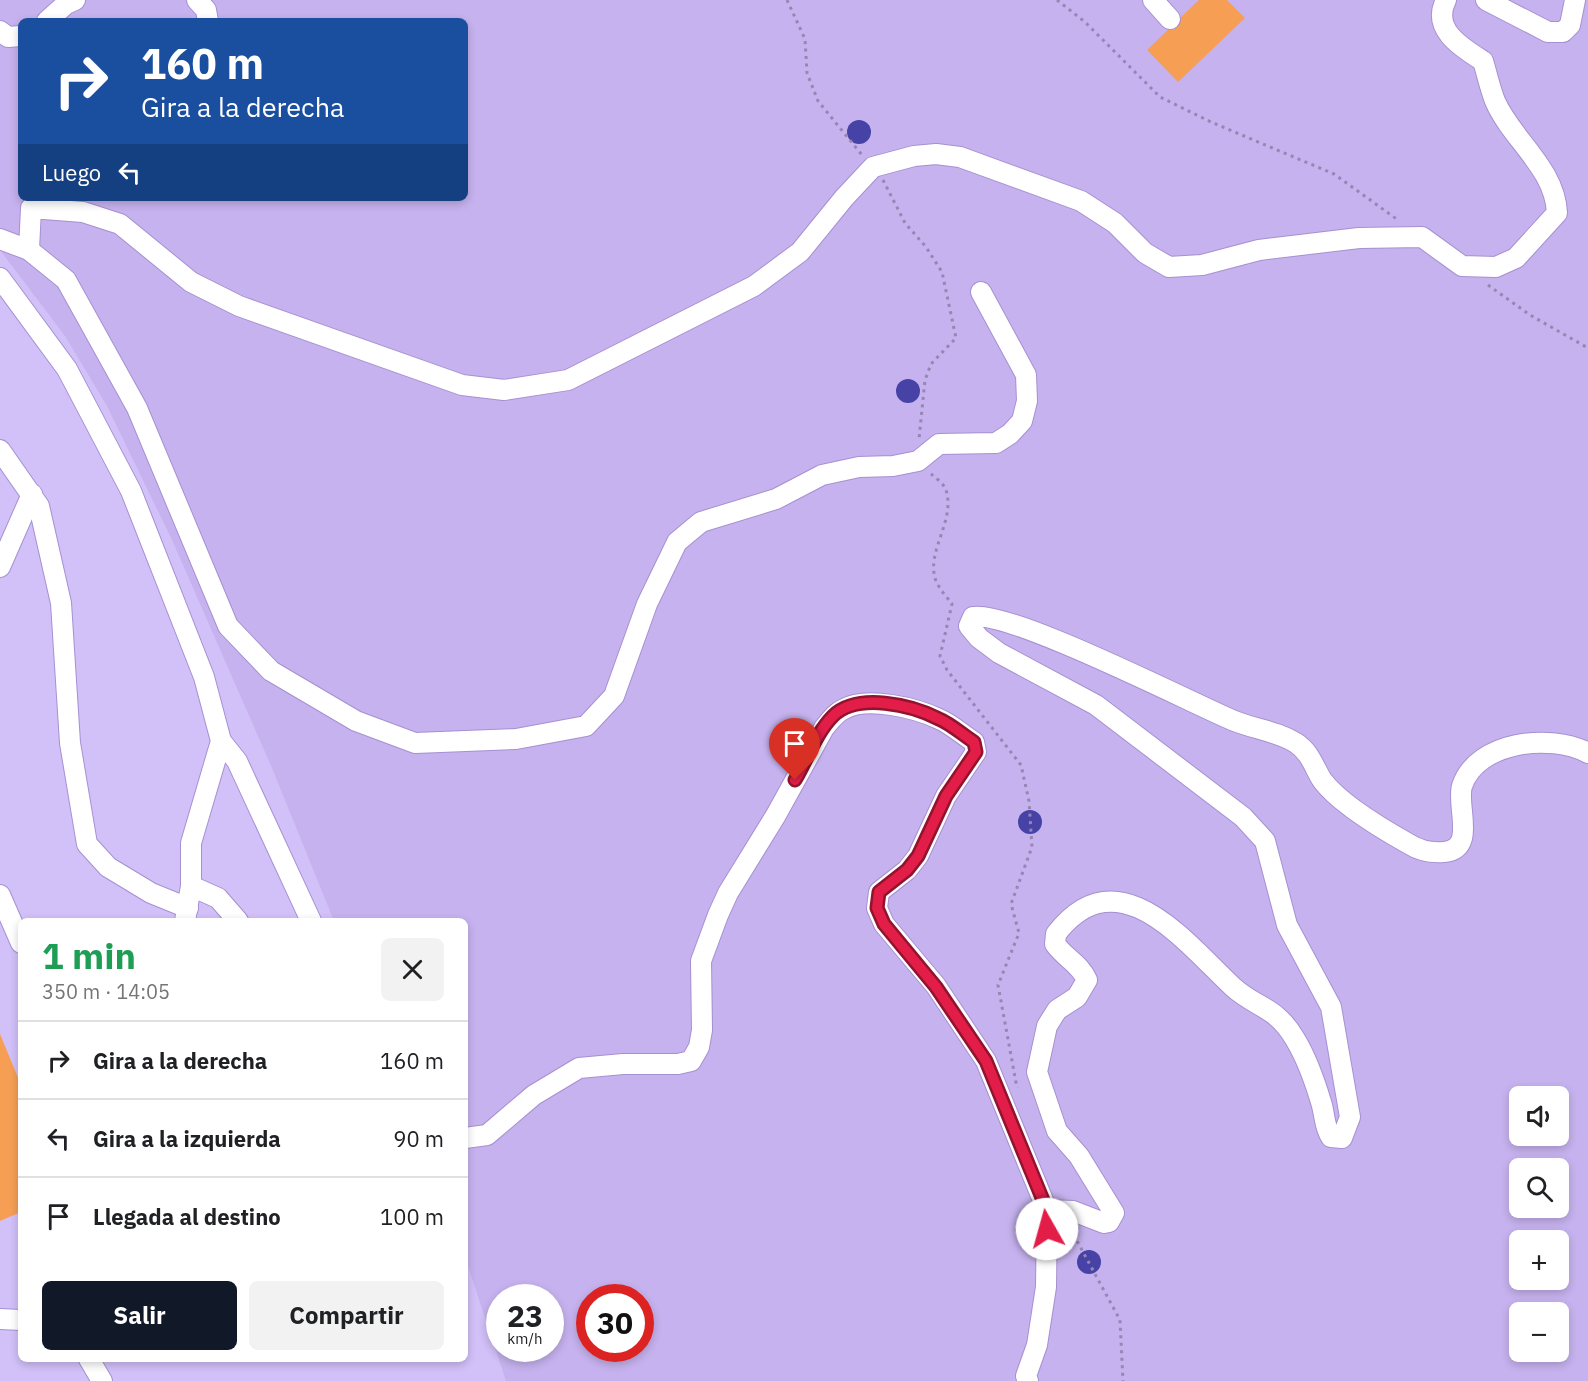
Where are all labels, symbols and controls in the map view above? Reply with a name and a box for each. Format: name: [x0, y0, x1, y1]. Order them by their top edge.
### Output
text: 160 m: [141, 36, 264, 91]
icon: right: [42, 42, 120, 120]
text: Gira a la derecha: [141, 89, 344, 124]
icon: left: [113, 156, 146, 189]
text: Luego: [42, 158, 101, 187]
pin: [769, 718, 820, 780]
icon: arrive: [778, 727, 811, 760]
text: 1 min: [42, 932, 136, 979]
button: close: [381, 938, 444, 1001]
text: 350 m · 14:05: [42, 978, 170, 1005]
icon: right: [42, 1044, 75, 1077]
text: Gira a la derecha: [93, 1046, 267, 1075]
text: 160 m: [380, 1046, 444, 1075]
map controls: [1509, 1086, 1569, 1362]
button: sound: [1509, 1086, 1569, 1146]
icon: left: [42, 1122, 75, 1155]
text: Gira a la izquierda: [93, 1124, 281, 1153]
text: 90 m: [393, 1124, 444, 1153]
button: search: [1509, 1158, 1569, 1218]
position arrow: [1015, 1197, 1079, 1261]
icon: arrive: [42, 1200, 75, 1233]
text: Llegada al destino: [93, 1202, 281, 1231]
text: 100 m: [380, 1202, 444, 1231]
button: +: [1509, 1230, 1569, 1290]
button: Salir: [42, 1281, 237, 1350]
button: Compartir: [249, 1281, 444, 1350]
speed limit sign: 30: [576, 1284, 654, 1362]
text: 23: [507, 1296, 543, 1335]
button: −: [1509, 1302, 1569, 1362]
text: km/h: [507, 1329, 543, 1348]

